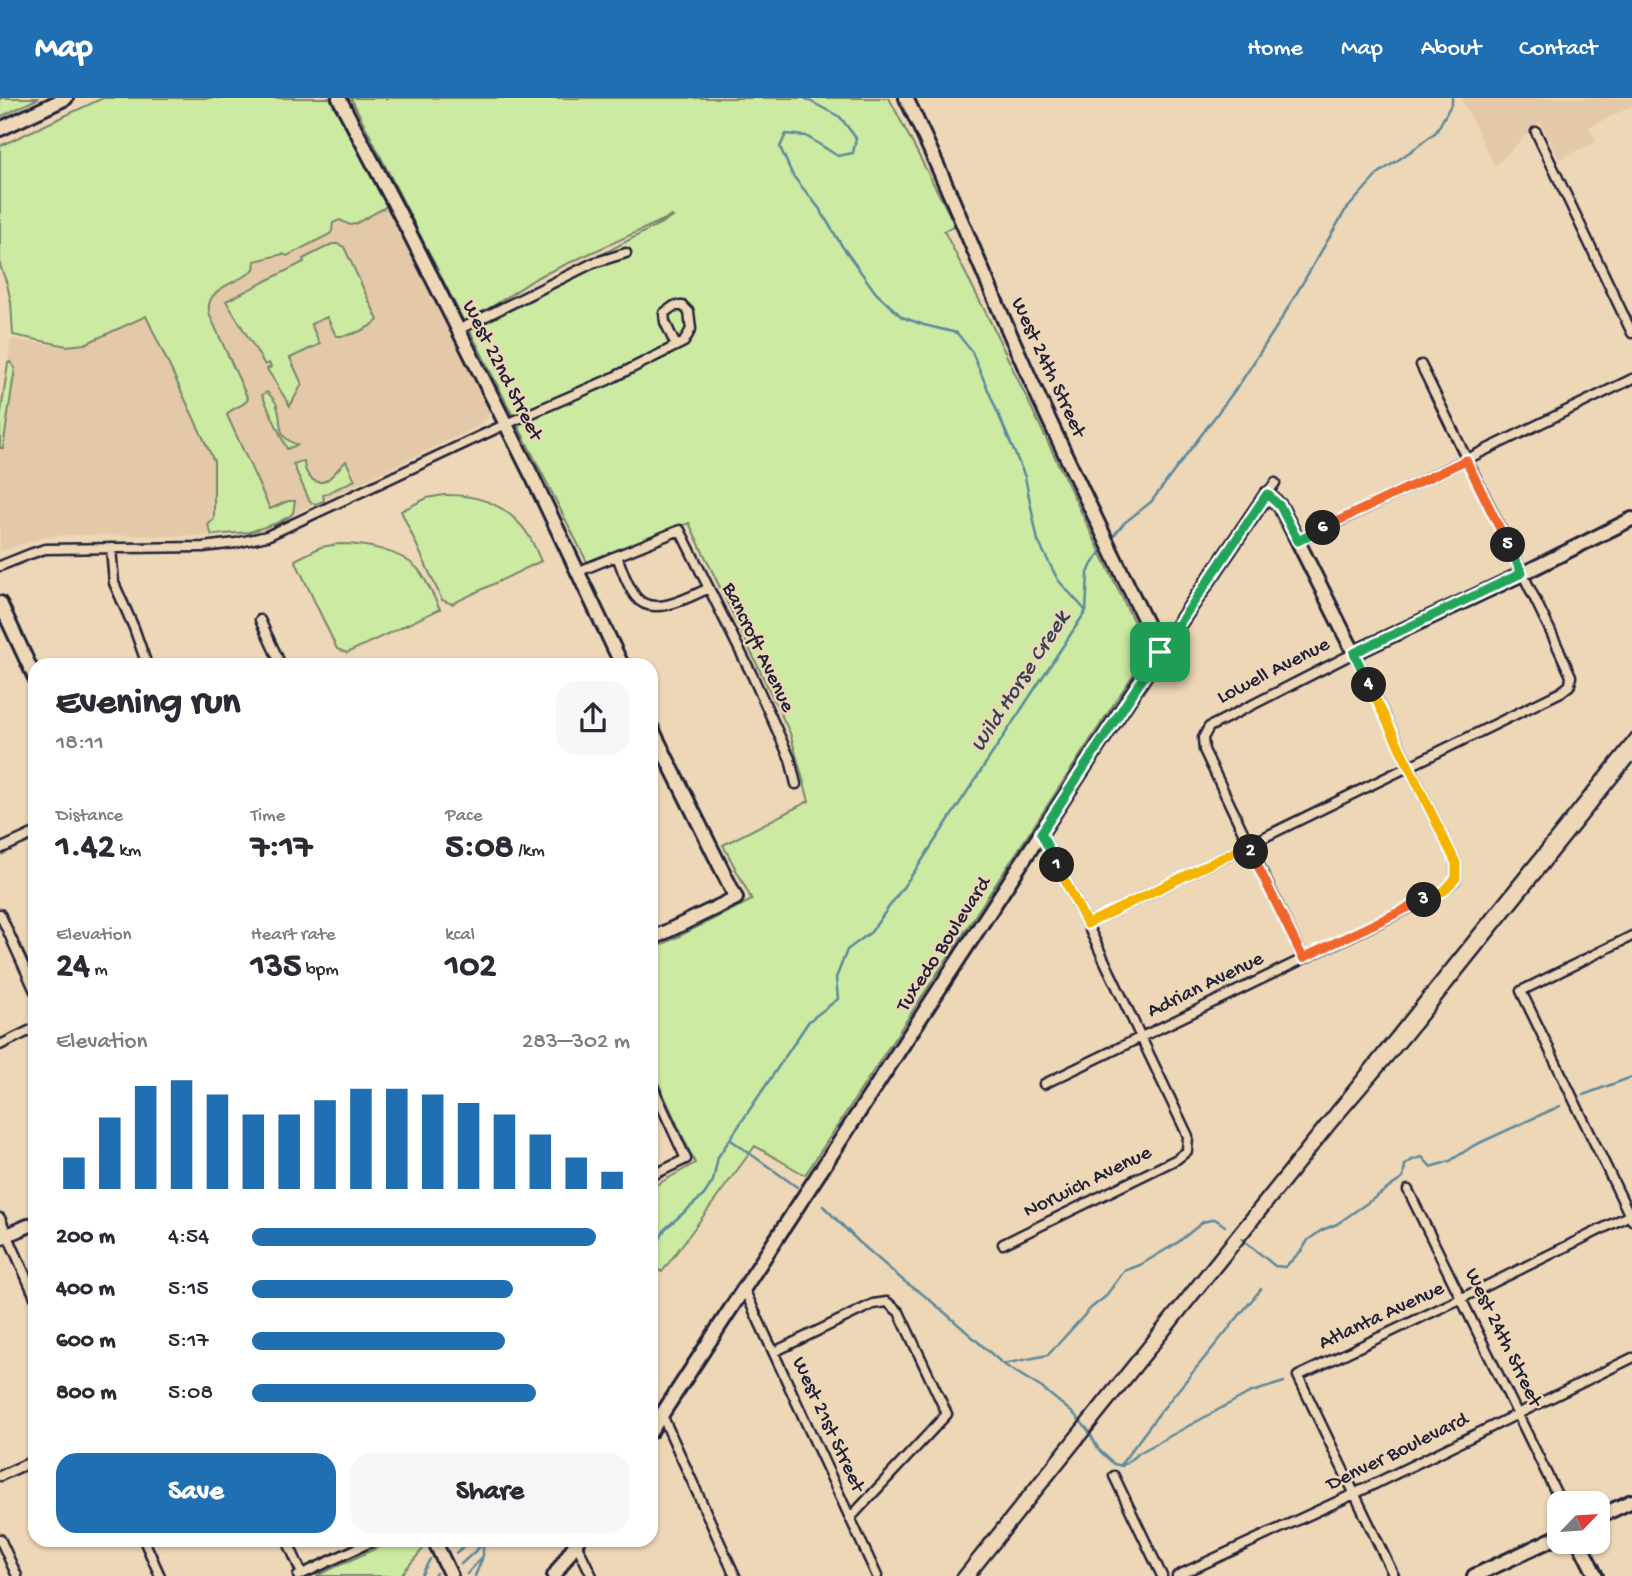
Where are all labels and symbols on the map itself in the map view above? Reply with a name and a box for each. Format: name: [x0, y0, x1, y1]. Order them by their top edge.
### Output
street label: West 24th Street: [1004, 294, 1091, 444]
street label: West 22nd Street: [455, 297, 548, 447]
pin: 6: [1306, 510, 1340, 546]
pin: 5: [1490, 528, 1526, 562]
street label: Bancroft Avenue: [714, 578, 800, 718]
water label: Wild Horse Creek: [966, 604, 1078, 757]
pin: [1130, 622, 1190, 682]
street label: Lowell Avenue: [1213, 632, 1336, 711]
pin: 4: [1352, 668, 1386, 702]
pin: 2: [1234, 834, 1268, 870]
pin: 1: [1040, 848, 1074, 882]
street label: Tuxedo Boulevard: [892, 872, 999, 1018]
pin: 3: [1406, 882, 1442, 918]
street label: Adrian Avenue: [1144, 947, 1269, 1025]
street label: Norwich Avenue: [1020, 1141, 1157, 1225]
street label: West 24th Street: [1458, 1265, 1547, 1414]
street label: Atlanta Avenue: [1315, 1277, 1450, 1357]
street label: West 21st Street: [785, 1354, 870, 1499]
street label: Denver Boulevard: [1321, 1407, 1474, 1499]
north arrow: [1547, 1491, 1610, 1554]

